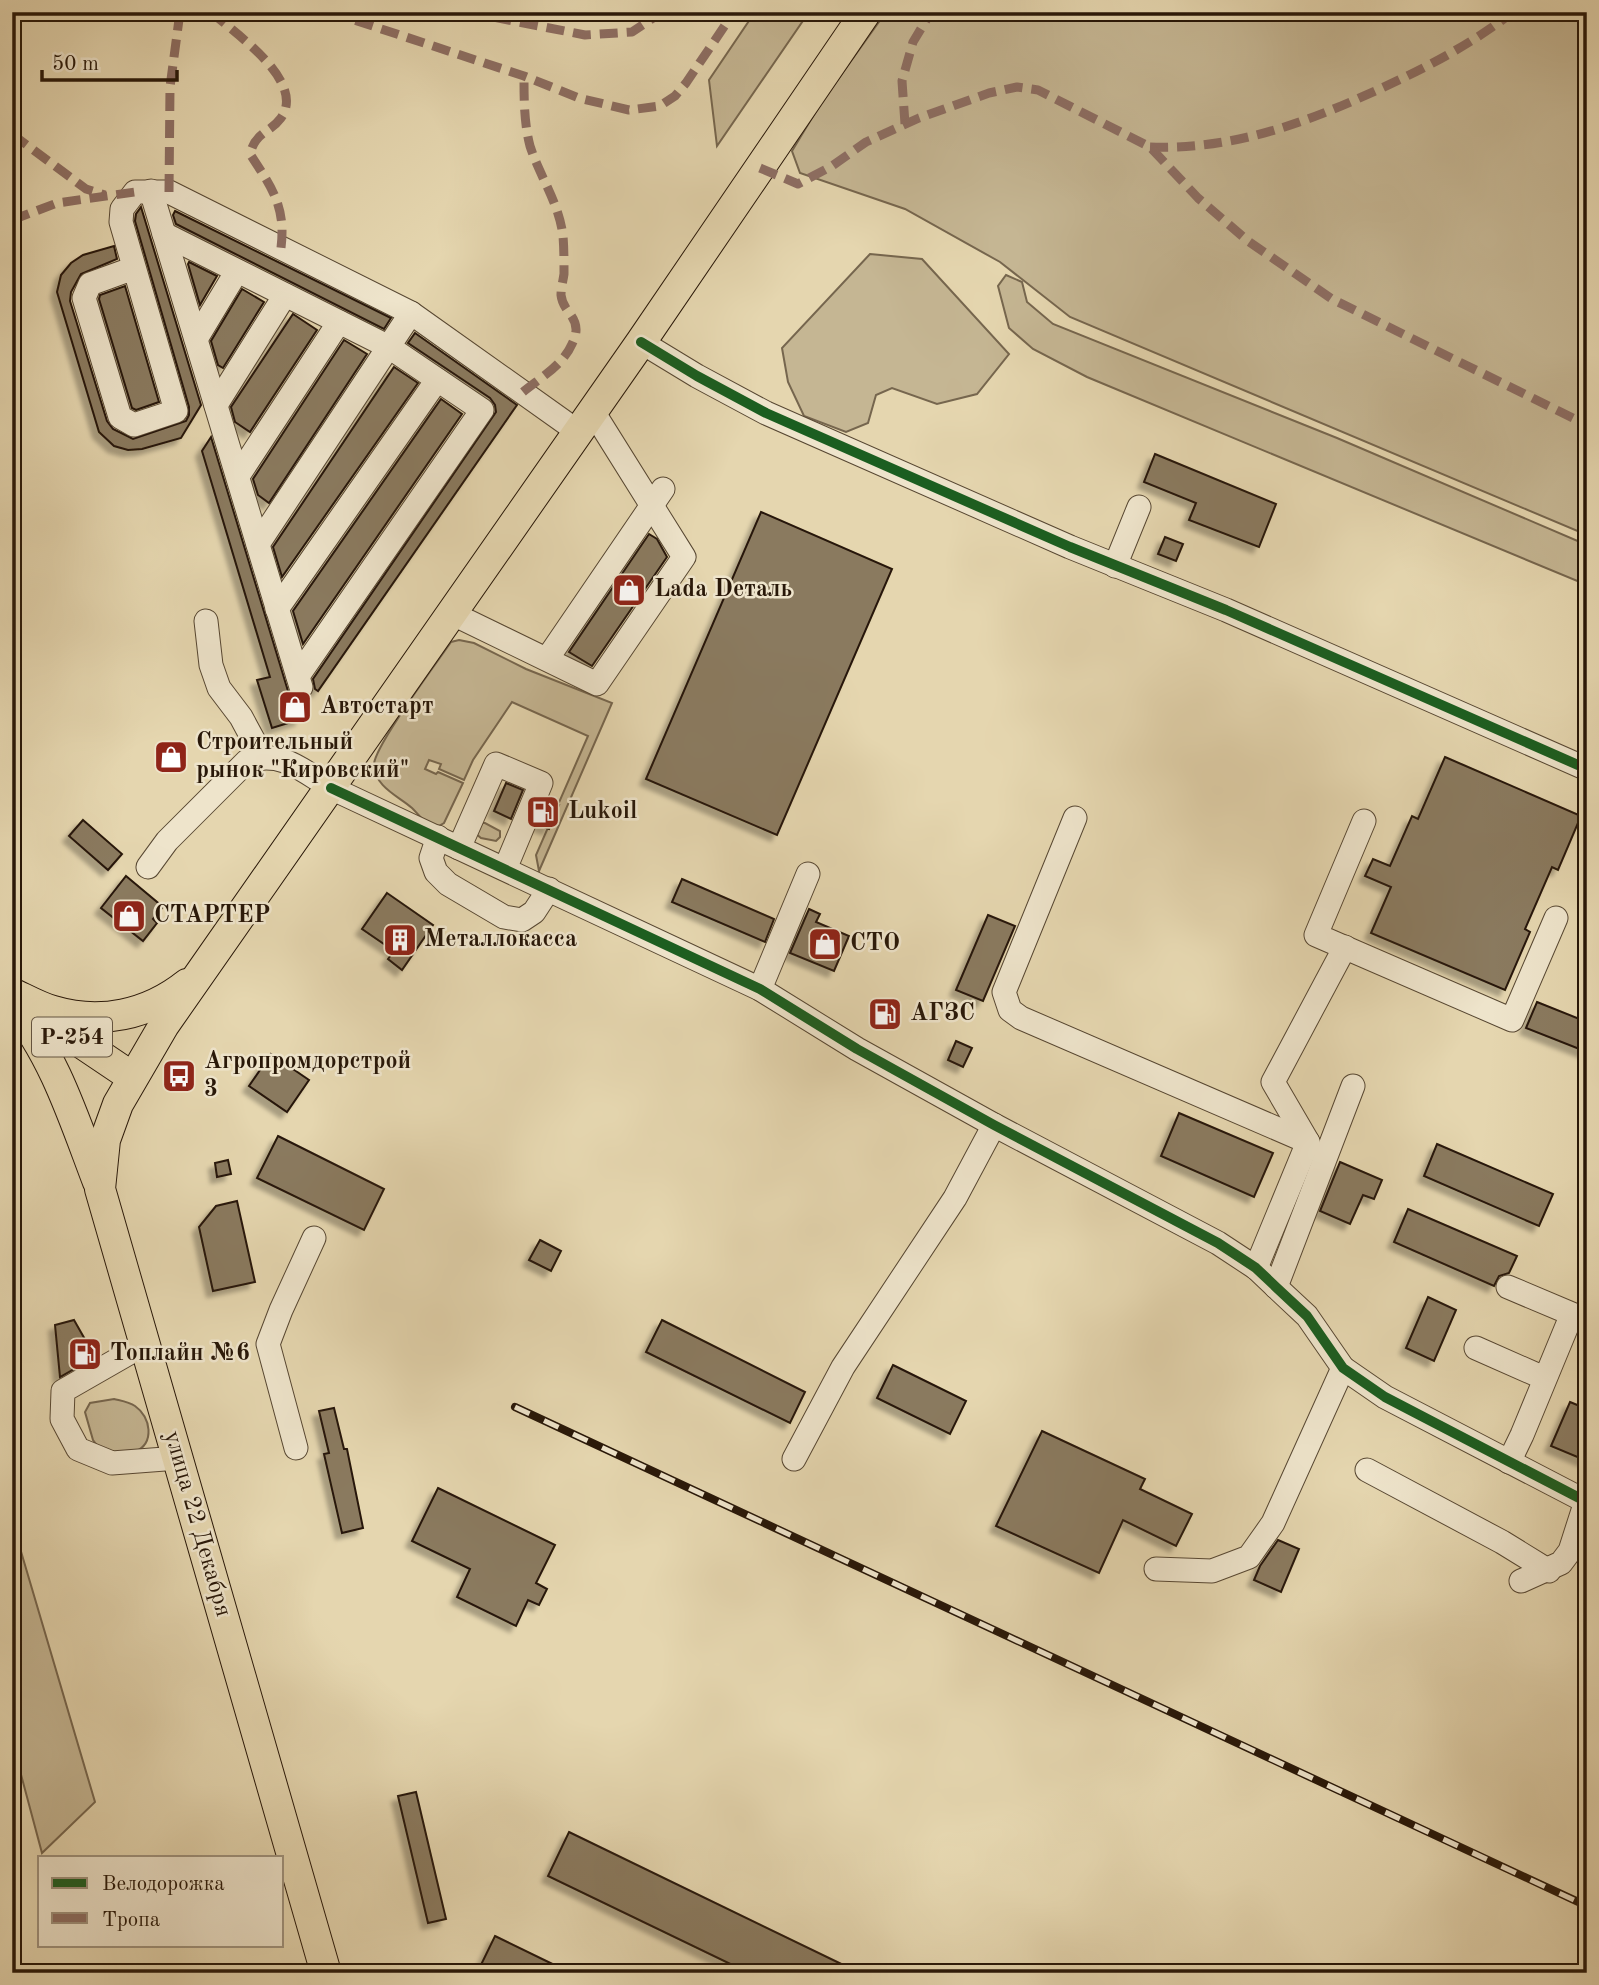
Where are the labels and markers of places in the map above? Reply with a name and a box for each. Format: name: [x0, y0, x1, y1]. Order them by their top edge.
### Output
shop icon: Lada Dеталь: [610, 571, 648, 609]
place label: Lada Dеталь: [654, 578, 792, 602]
shop icon: Автостарт: [276, 688, 314, 726]
place label: Автостарт: [320, 695, 434, 719]
place label: Строительный рынок "Кировский": [196, 731, 409, 783]
shop icon: Строительный рынок "Кировский": [152, 738, 190, 776]
fuel station icon: Lukoil: [524, 793, 562, 831]
place label: Lukoil: [568, 800, 637, 824]
shop icon: СТАРТЕР: [110, 897, 148, 935]
place label: СТАРТЕР: [154, 904, 270, 928]
building icon: Металлокасса: [381, 921, 419, 959]
shop icon: СТО: [806, 925, 844, 963]
place label: Металлокасса: [424, 928, 577, 952]
place label: СТО: [850, 932, 900, 956]
fuel station icon: АГЗС: [866, 995, 904, 1033]
place label: АГЗС: [910, 1002, 975, 1026]
place label: Агропромдорстрой 3: [204, 1050, 411, 1102]
bus stop icon: Агропромдорстрой 3: [160, 1057, 198, 1095]
fuel station icon: Топлайн №6: [66, 1335, 104, 1373]
place label: Топлайн №6: [110, 1342, 250, 1366]

